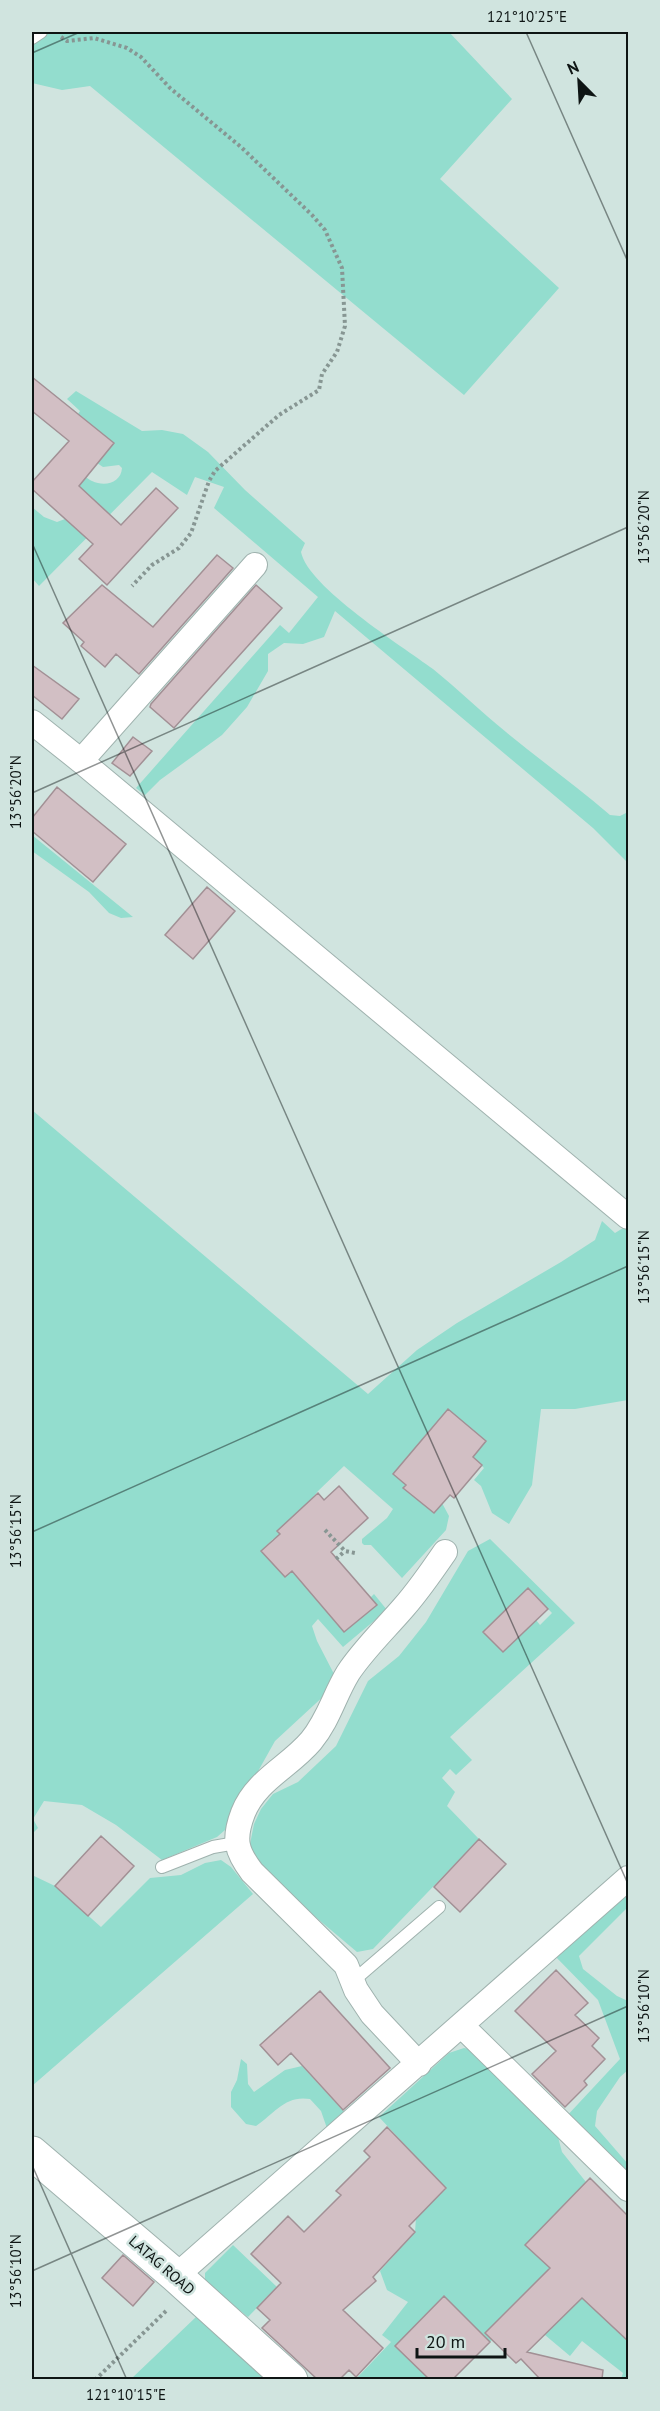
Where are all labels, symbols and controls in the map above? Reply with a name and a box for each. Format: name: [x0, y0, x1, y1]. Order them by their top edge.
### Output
text: 121°10'25"E: [487, 7, 567, 26]
north arrow: [549, 51, 609, 111]
text: N: [564, 56, 582, 79]
text: 13°56'20"N: [634, 490, 653, 564]
text: 13°56'20"N: [6, 755, 25, 829]
text: 13°56'15"N: [634, 1230, 653, 1304]
text: 13°56'15"N: [6, 1494, 25, 1568]
text: 13°56'10"N: [634, 1969, 653, 2043]
street label: LATAG ROAD: [125, 2231, 199, 2299]
text: 13°56'10"N: [6, 2234, 25, 2308]
scale bar: [417, 2321, 506, 2359]
text: 20 m: [426, 2330, 465, 2353]
text: 121°10'15"E: [86, 2385, 166, 2404]

